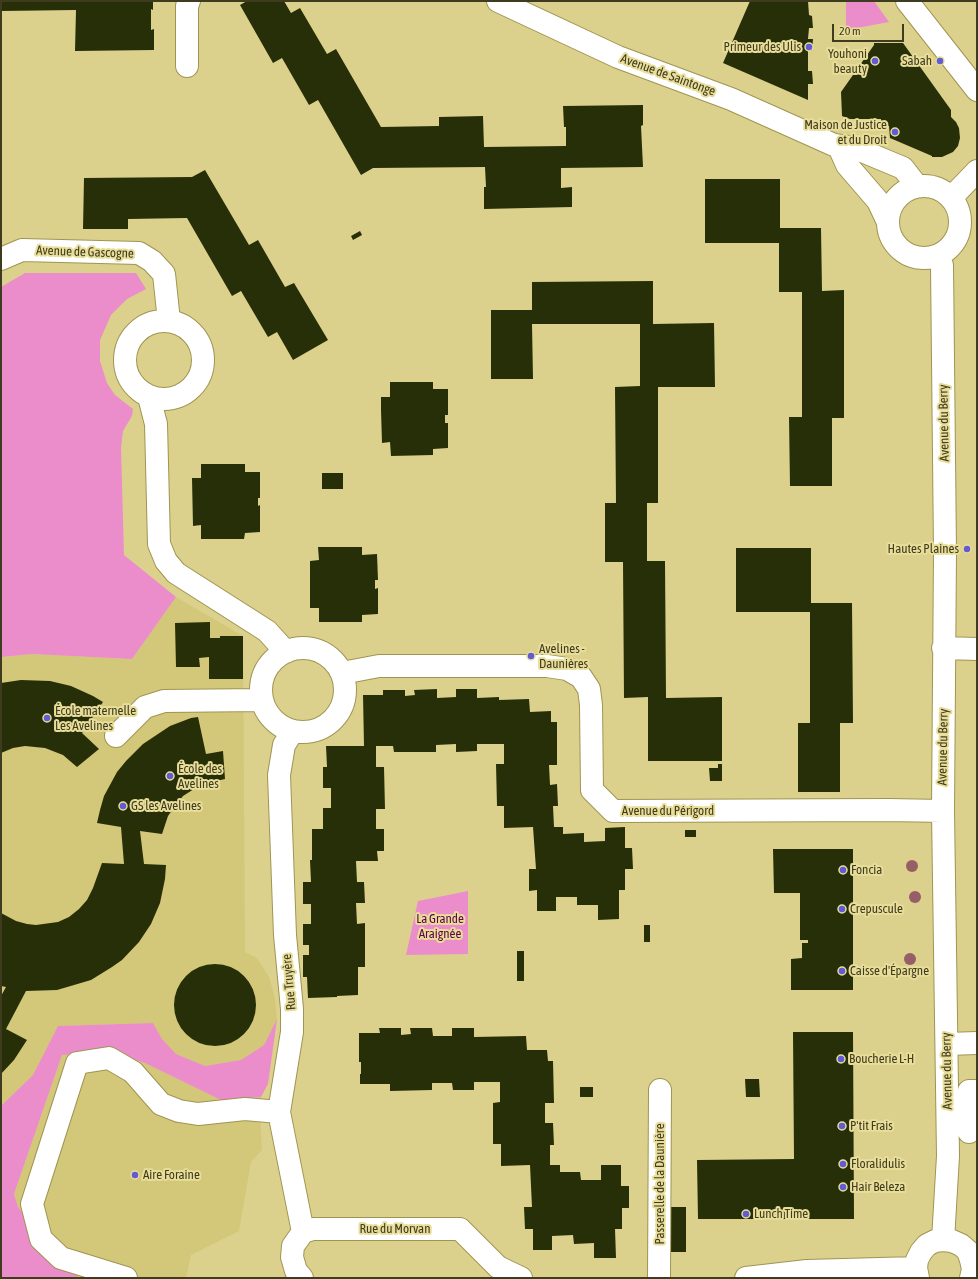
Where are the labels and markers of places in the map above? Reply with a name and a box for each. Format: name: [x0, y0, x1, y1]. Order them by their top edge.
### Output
place label: Primeur des Ulis: [724, 39, 801, 55]
marker: Primeur des Ulis: [804, 42, 814, 52]
place label: Youhoni beauty: [828, 46, 867, 77]
place label: Sabah: [902, 53, 932, 69]
marker: Youhoni beauty: [870, 56, 880, 66]
marker: Sabah: [935, 56, 945, 66]
place label: Maison de Justice et du Droit: [804, 117, 887, 148]
marker: Maison de Justice et du Droit: [890, 127, 900, 137]
place label: Hautes Plaines: [888, 541, 959, 557]
marker: Hautes Plaines: [962, 544, 972, 554]
place label: Avelines - Daunières: [539, 641, 588, 672]
marker: Avelines - Daunières: [526, 651, 536, 661]
place label: École maternelle Les Avelines: [55, 703, 136, 734]
marker: École maternelle Les Avelines: [42, 713, 52, 723]
place label: École des Avelines: [178, 761, 222, 792]
marker: École des Avelines: [165, 771, 175, 781]
place label: GS les Avelines: [131, 798, 201, 814]
marker: GS les Avelines: [118, 801, 128, 811]
place label: Foncia: [851, 862, 882, 878]
marker: Foncia: [838, 865, 848, 875]
place label: Crepuscule: [850, 901, 903, 917]
marker: Crepuscule: [837, 904, 847, 914]
place label: Caisse d'Épargne: [850, 963, 929, 979]
marker: Caisse d'Épargne: [837, 966, 847, 976]
place label: Boucherie L-H: [849, 1051, 914, 1067]
marker: Boucherie L-H: [836, 1054, 846, 1064]
place label: P'tit Frais: [850, 1118, 893, 1134]
marker: P'tit Frais: [837, 1121, 847, 1131]
place label: Floralidulis: [851, 1156, 905, 1172]
marker: Floralidulis: [838, 1159, 848, 1169]
place label: Aire Foraine: [143, 1167, 200, 1183]
marker: Aire Foraine: [130, 1170, 140, 1180]
place label: Hair Beleza: [851, 1179, 905, 1195]
marker: Hair Beleza: [838, 1182, 848, 1192]
place label: Lunch Time: [754, 1206, 808, 1222]
marker: Lunch Time: [741, 1209, 751, 1219]

